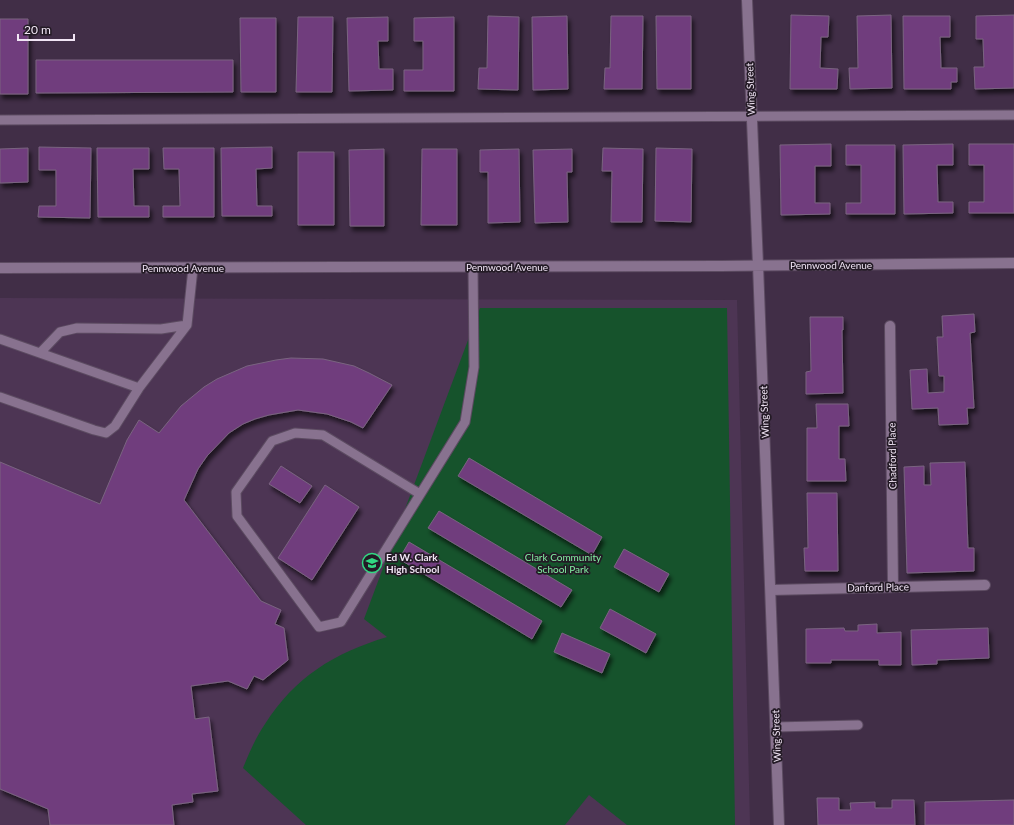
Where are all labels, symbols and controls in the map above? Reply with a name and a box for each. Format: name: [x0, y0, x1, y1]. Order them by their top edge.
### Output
scale bar: [18, 16, 74, 42]
text: 20 m: [24, 22, 51, 37]
street label: Wing Street: [743, 62, 757, 115]
street label: Pennwood Avenue: [790, 259, 872, 271]
street label: Pennwood Avenue: [466, 261, 548, 273]
street label: Pennwood Avenue: [142, 262, 224, 274]
street label: Wing Street: [757, 385, 771, 438]
street label: Chadford Place: [885, 423, 899, 489]
place label: Ed W. Clark High School: [386, 551, 439, 575]
park label: Clark Community School Park: [525, 551, 602, 575]
school or university icon: Ed W. Clark High School: [361, 552, 383, 574]
street label: Danford Place: [847, 580, 909, 594]
street label: Wing Street: [769, 709, 783, 762]

